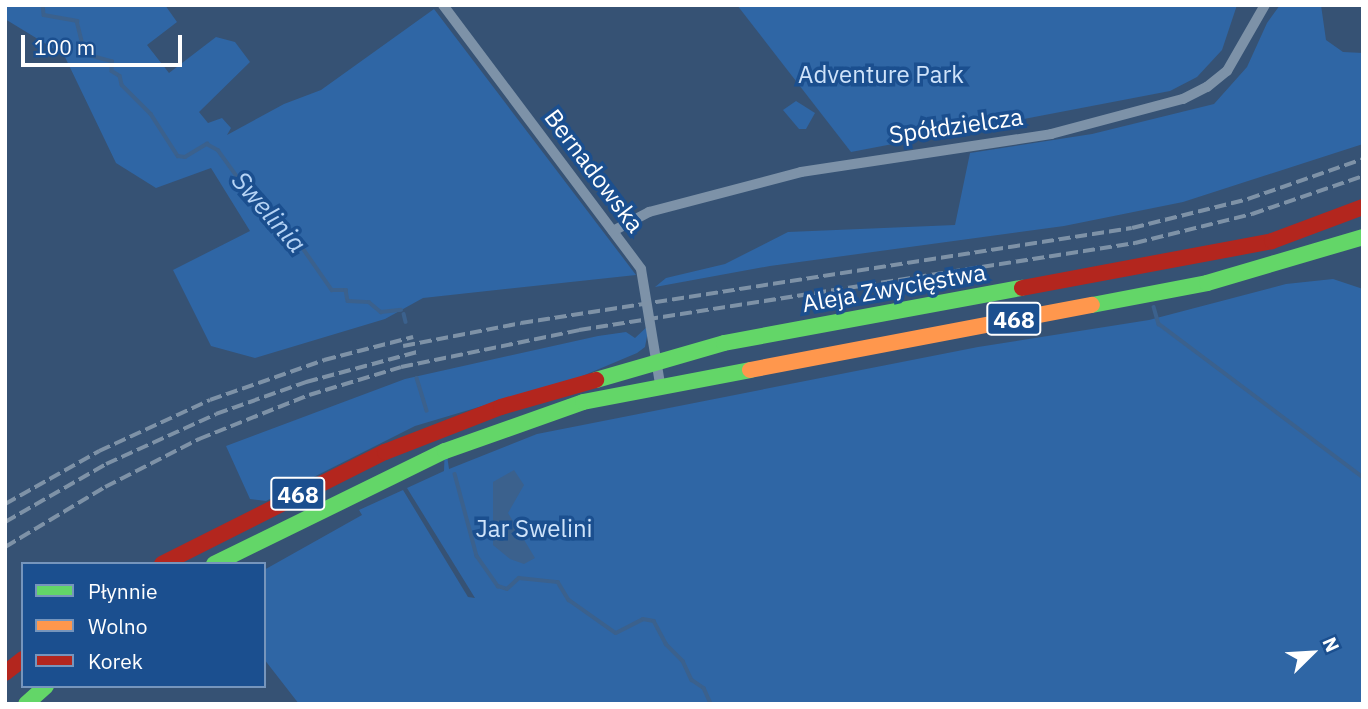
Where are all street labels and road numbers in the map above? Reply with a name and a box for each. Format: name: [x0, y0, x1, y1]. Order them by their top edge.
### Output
street label: Spółdzielcza: [887, 102, 1025, 150]
street label: Bernadowska: [538, 104, 650, 238]
street label: Aleja Zwycięstwa: [800, 258, 988, 318]
road number: 468: [986, 300, 1042, 338]
road number: 468: [270, 474, 326, 514]

